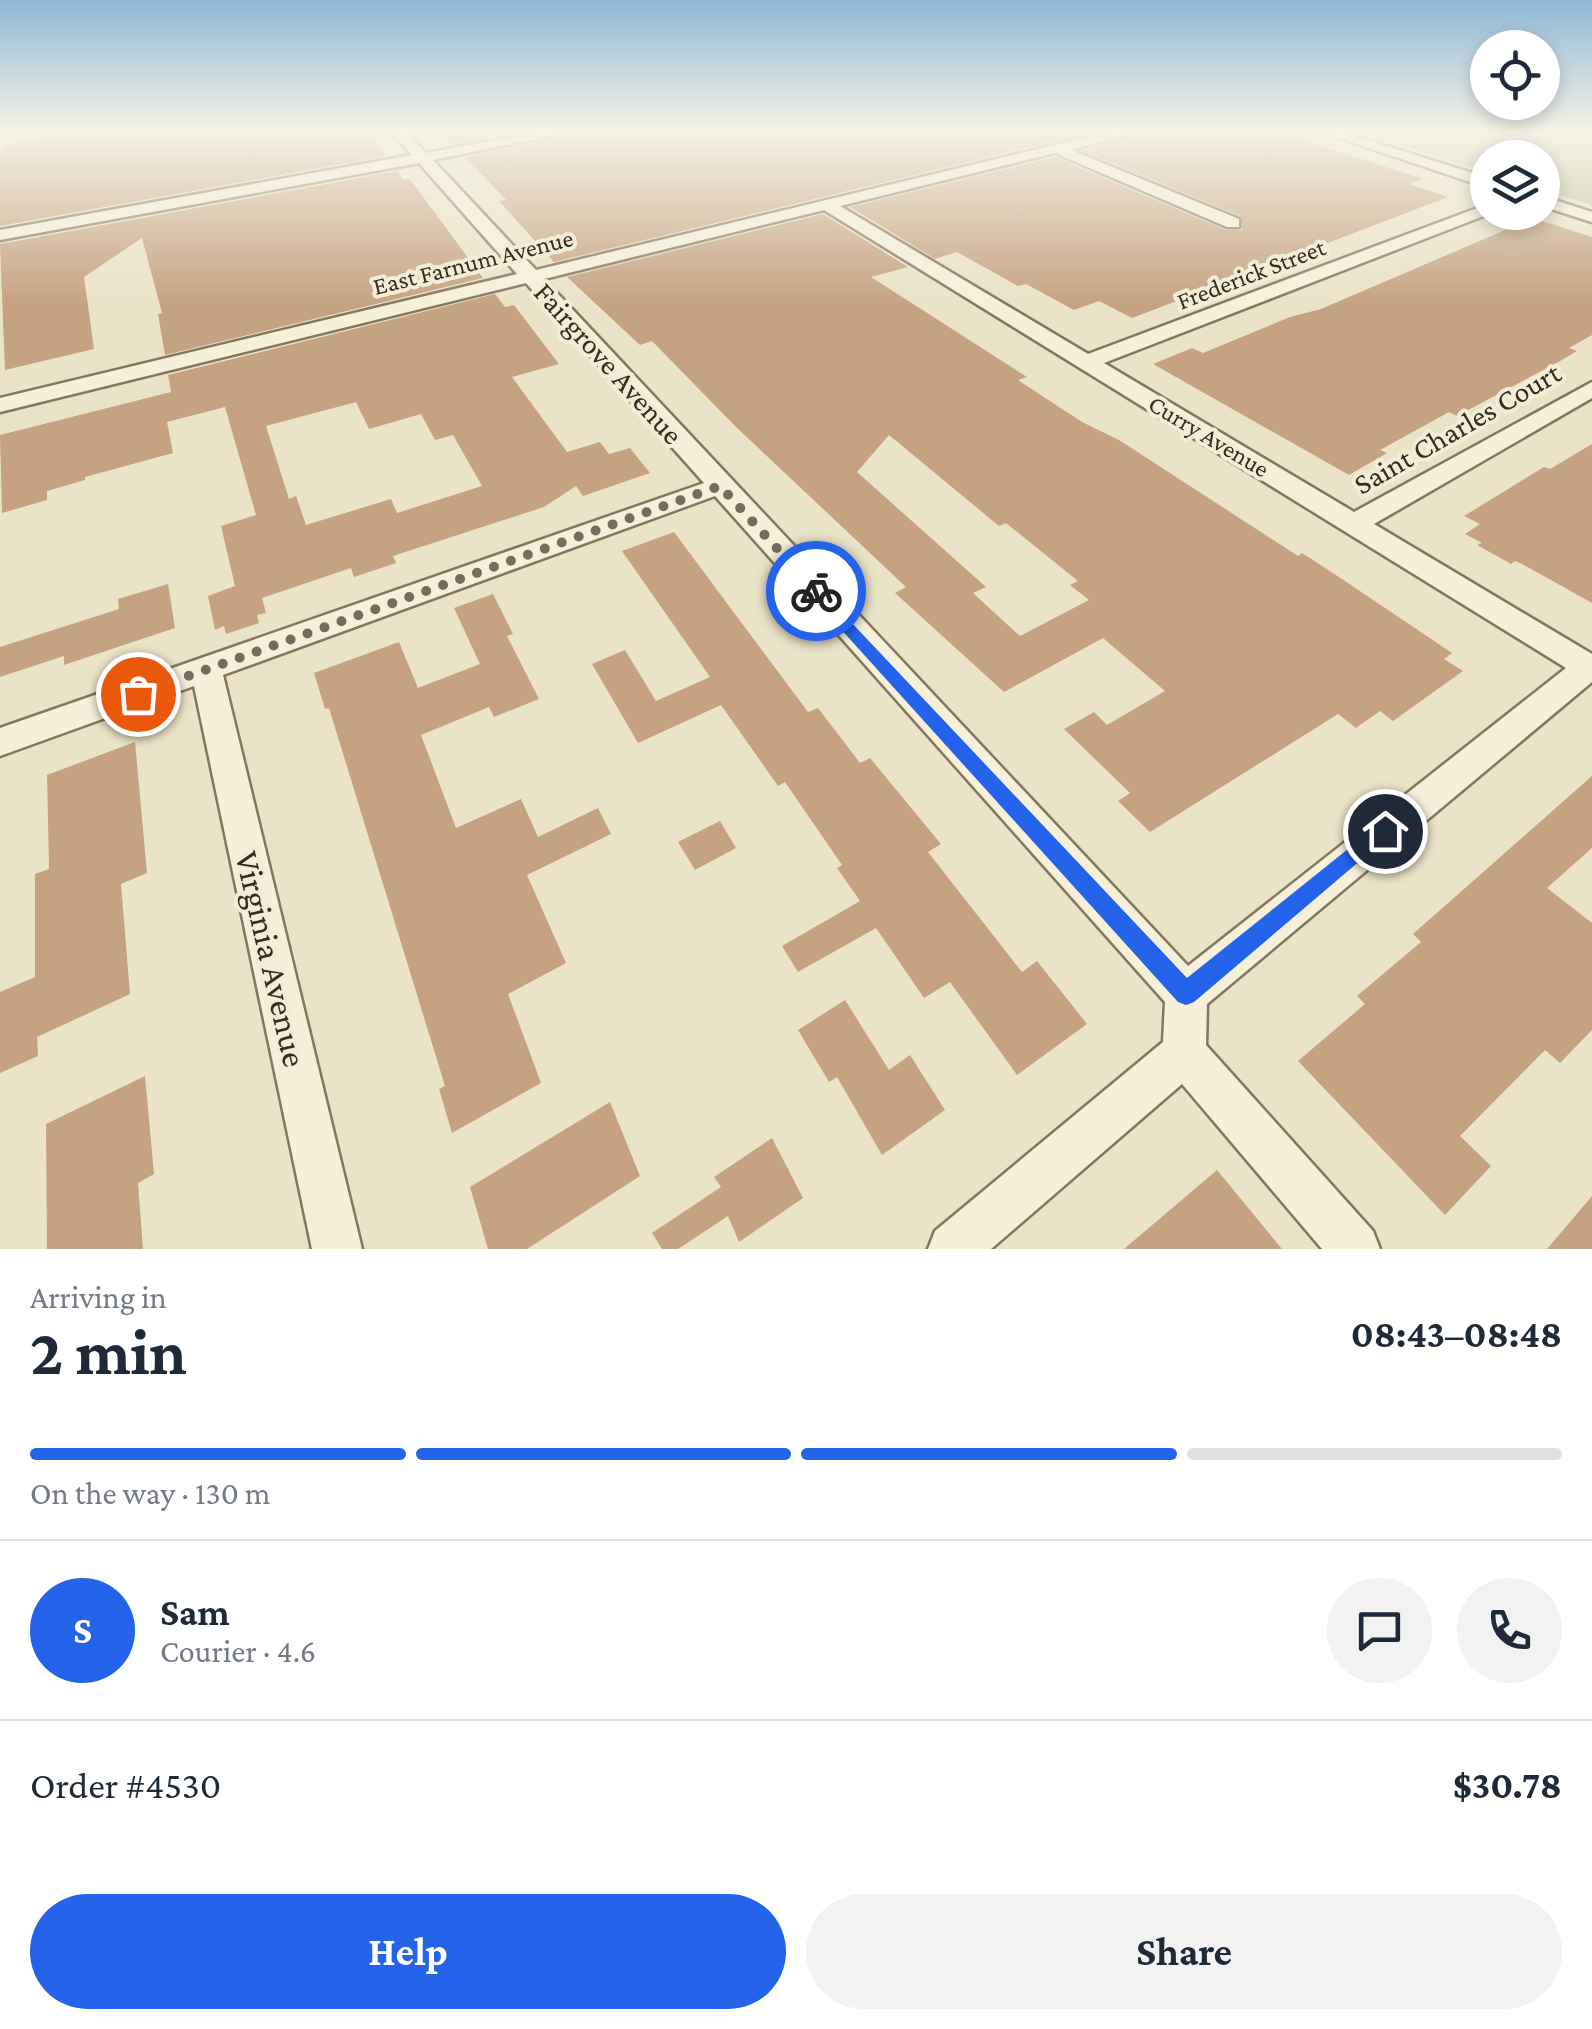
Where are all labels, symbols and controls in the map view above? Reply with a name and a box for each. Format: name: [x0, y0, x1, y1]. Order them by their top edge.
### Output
map controls: [1470, 30, 1560, 230]
button: locate: [1470, 30, 1560, 120]
button: layers: [1470, 140, 1560, 230]
street label: East Farnum Avenue: [370, 224, 576, 300]
street label: Frederick Street: [1173, 233, 1330, 315]
street label: Fairgrove Avenue: [527, 275, 690, 451]
street label: Saint Charles Court: [1348, 355, 1567, 501]
street label: Curry Avenue: [1143, 390, 1274, 483]
courier: [766, 541, 866, 641]
icon: bike: [789, 564, 844, 619]
pin: [96, 652, 181, 737]
icon: bag: [111, 667, 166, 722]
pin: [1343, 789, 1428, 874]
icon: home: [1358, 804, 1413, 859]
street label: Virginia Avenue: [227, 847, 315, 1071]
text: Arriving in: [30, 1279, 167, 1315]
text: 08:43–08:48: [1351, 1313, 1562, 1355]
text: 2 min: [30, 1316, 187, 1388]
text: On the way · 130 m: [30, 1475, 271, 1511]
button: chat: [1327, 1578, 1432, 1683]
button: phone: [1457, 1578, 1562, 1683]
text: Sam: [160, 1591, 230, 1633]
text: S: [73, 1609, 92, 1651]
text: Courier · 4.6: [160, 1633, 316, 1669]
text: Order #4530: [30, 1764, 221, 1806]
text: $30.78: [1453, 1764, 1562, 1806]
button: Help: [30, 1894, 786, 2009]
button: Share: [806, 1894, 1562, 2009]

